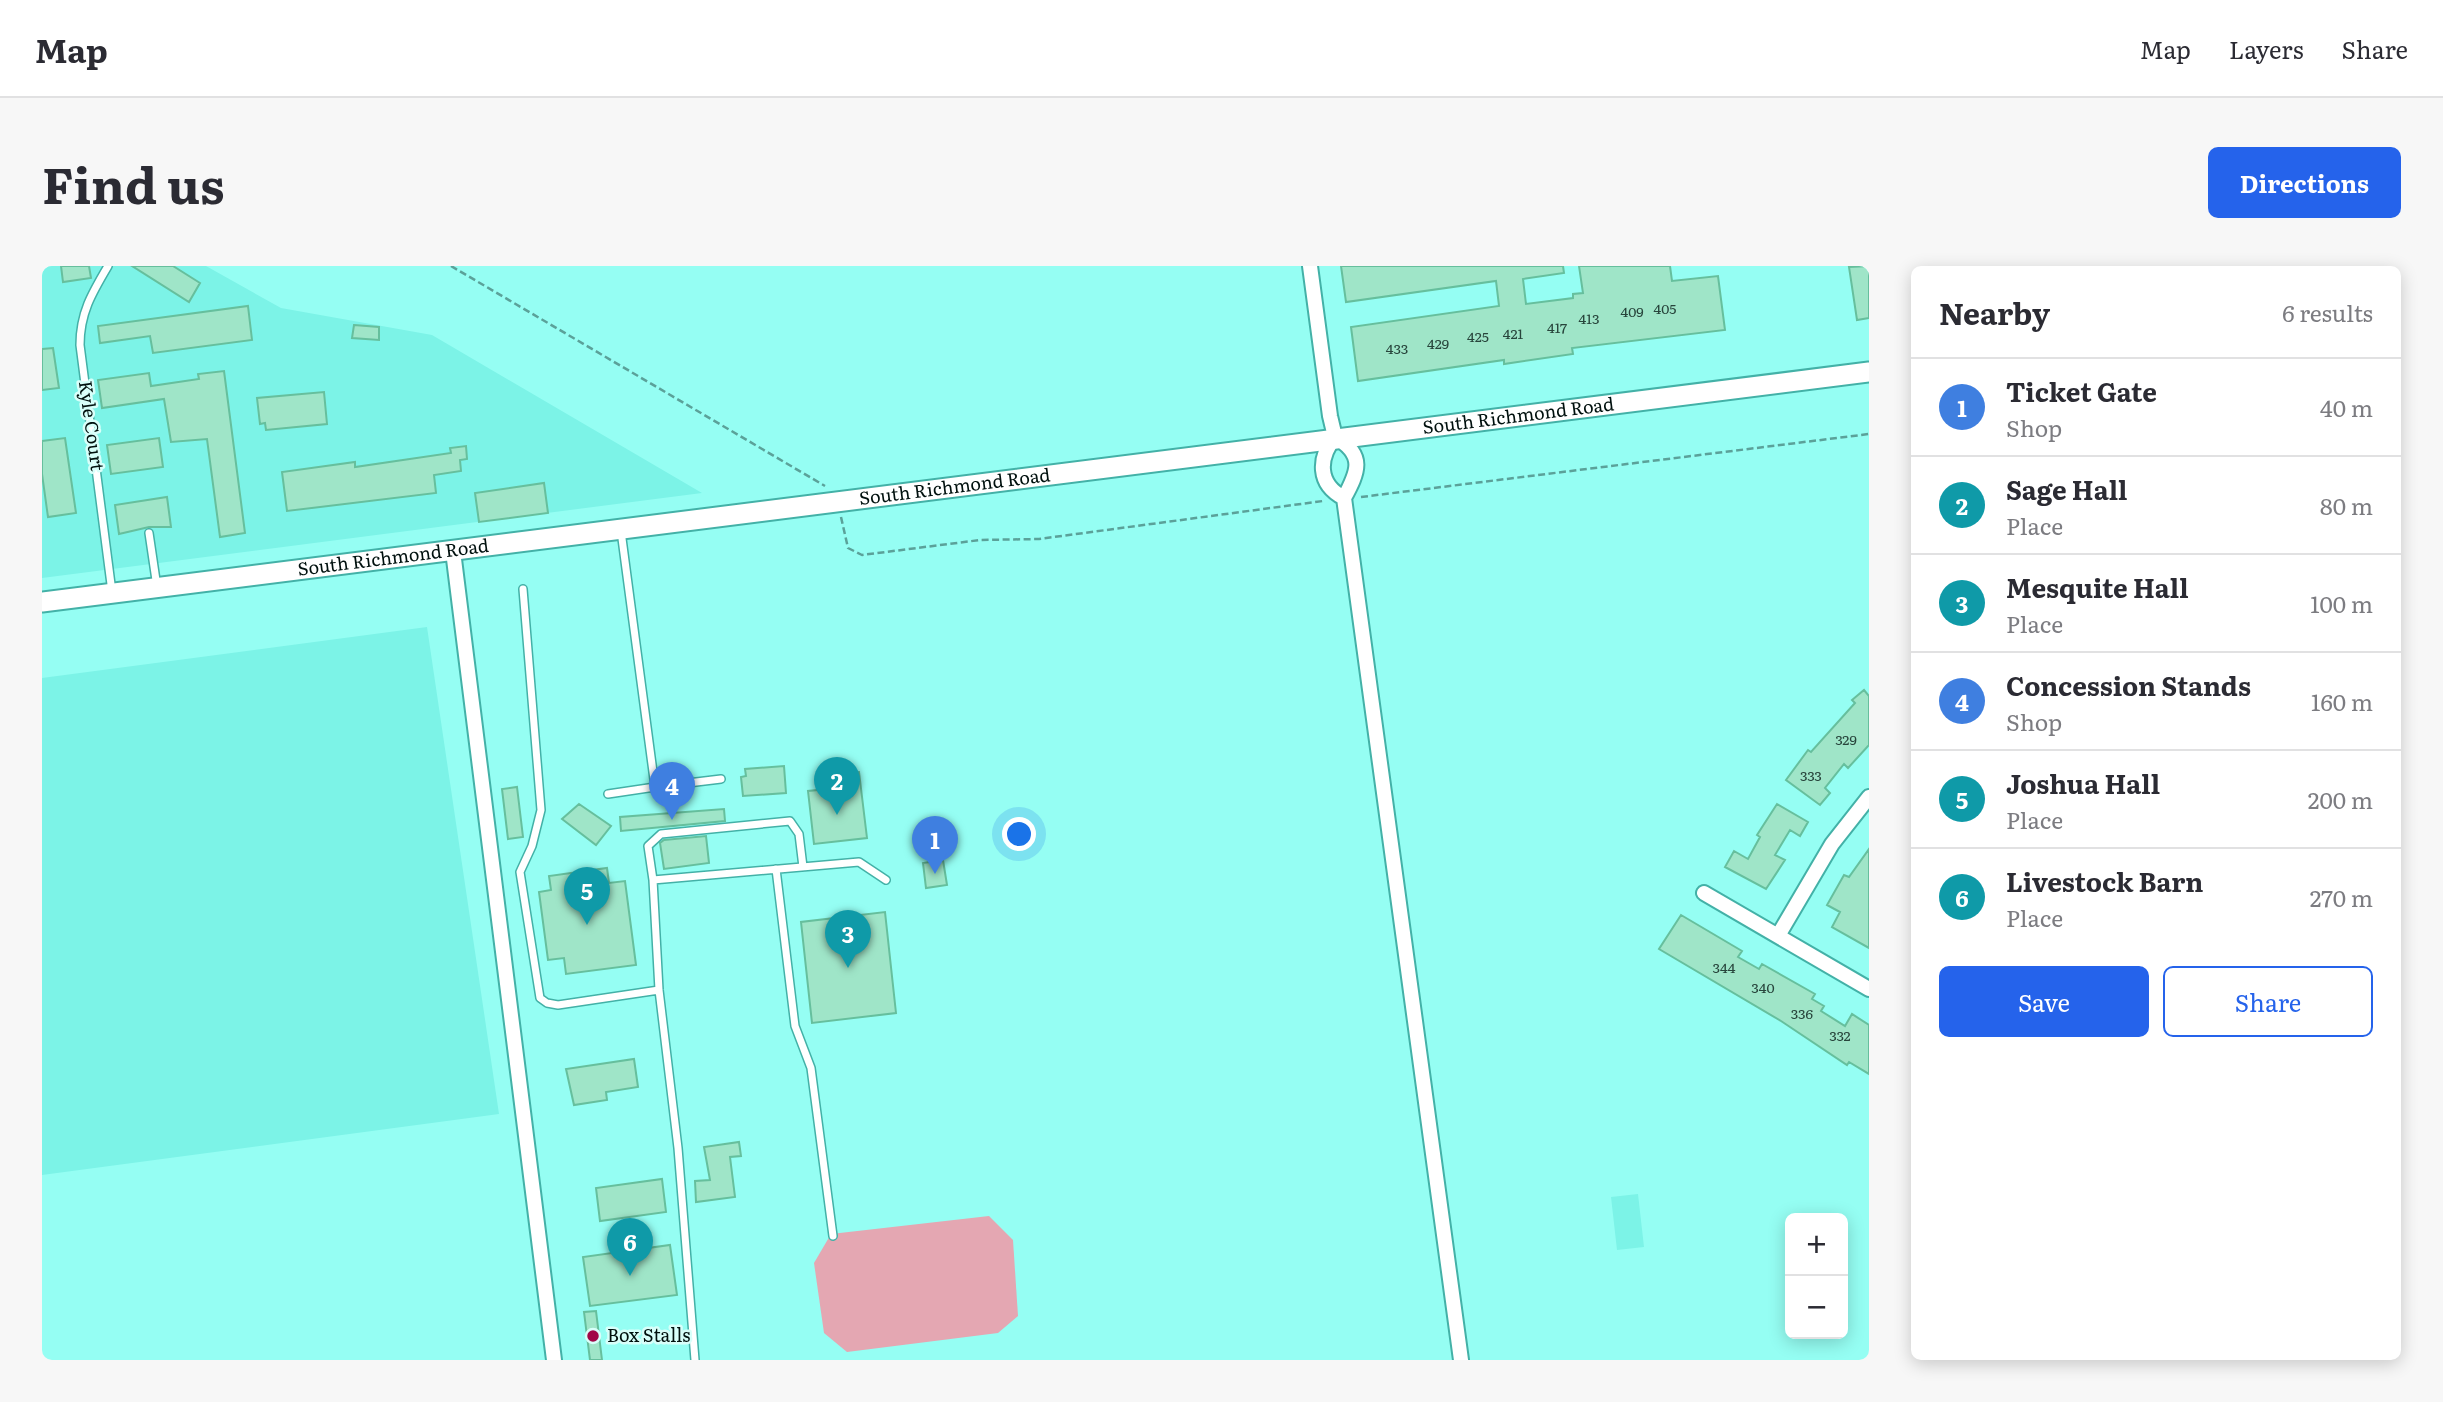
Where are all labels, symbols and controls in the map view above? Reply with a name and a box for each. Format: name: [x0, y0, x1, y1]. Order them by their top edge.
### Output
text: Map: [35, 24, 108, 73]
text: Map: [2140, 31, 2191, 66]
text: Layers: [2229, 31, 2303, 66]
text: Share: [2341, 31, 2408, 66]
text: Find us: [42, 146, 225, 219]
button: Directions: [2208, 147, 2401, 218]
text: Nearby: [1939, 290, 2050, 334]
text: 6 results: [2282, 295, 2373, 329]
house number: 405: [1654, 298, 1676, 318]
house number: 409: [1620, 301, 1644, 321]
house number: 413: [1579, 308, 1600, 328]
house number: 417: [1547, 317, 1567, 337]
house number: 421: [1503, 323, 1524, 343]
house number: 425: [1467, 326, 1489, 346]
house number: 429: [1427, 333, 1449, 353]
house number: 433: [1386, 338, 1408, 358]
text: Ticket Gate: [2006, 371, 2157, 410]
street label: Kyle Court: [73, 379, 112, 473]
street label: South Richmond Road: [1421, 389, 1615, 440]
text: 1: [1957, 390, 1967, 424]
text: 40 m: [2320, 390, 2373, 424]
text: Shop: [2006, 410, 2062, 444]
street label: South Richmond Road: [857, 460, 1052, 511]
text: Sage Hall: [2006, 469, 2128, 508]
text: 2: [1956, 488, 1968, 522]
text: 80 m: [2320, 488, 2373, 522]
text: Place: [2006, 508, 2063, 542]
street label: South Richmond Road: [296, 531, 490, 582]
text: Mesquite Hall: [2006, 567, 2189, 606]
text: 3: [1956, 586, 1968, 620]
text: 100 m: [2310, 586, 2373, 620]
text: Place: [2006, 606, 2063, 640]
text: Concession Stands: [2006, 665, 2251, 704]
text: 4: [1955, 684, 1969, 718]
text: 160 m: [2311, 684, 2373, 718]
text: Shop: [2006, 704, 2062, 738]
house number: 329: [1835, 729, 1857, 749]
pin: 2: [814, 757, 860, 815]
pin: 4: [649, 762, 695, 820]
text: Joshua Hall: [2006, 763, 2160, 802]
house number: 333: [1800, 765, 1822, 785]
text: 5: [1956, 782, 1968, 816]
text: 200 m: [2308, 782, 2373, 816]
text: Place: [2006, 802, 2063, 836]
pin: 1: [912, 816, 958, 874]
your location: [1002, 817, 1036, 851]
text: Livestock Barn: [2006, 861, 2203, 900]
pin: 5: [564, 867, 610, 925]
text: 6: [1955, 880, 1969, 914]
text: 270 m: [2310, 880, 2373, 914]
text: Place: [2006, 900, 2063, 934]
pin: 3: [825, 910, 871, 968]
house number: 344: [1713, 957, 1736, 977]
button: Save: [1939, 966, 2149, 1037]
button: Share: [2163, 966, 2373, 1037]
house number: 340: [1751, 977, 1775, 997]
house number: 336: [1791, 1003, 1814, 1023]
house number: 332: [1829, 1025, 1851, 1045]
map controls: [1785, 1213, 1848, 1339]
button: +: [1785, 1213, 1848, 1276]
pin: 6: [607, 1218, 653, 1276]
button: −: [1785, 1276, 1848, 1339]
place label: Box Stalls: [607, 1321, 690, 1348]
marker: Box Stalls: [585, 1328, 601, 1344]

